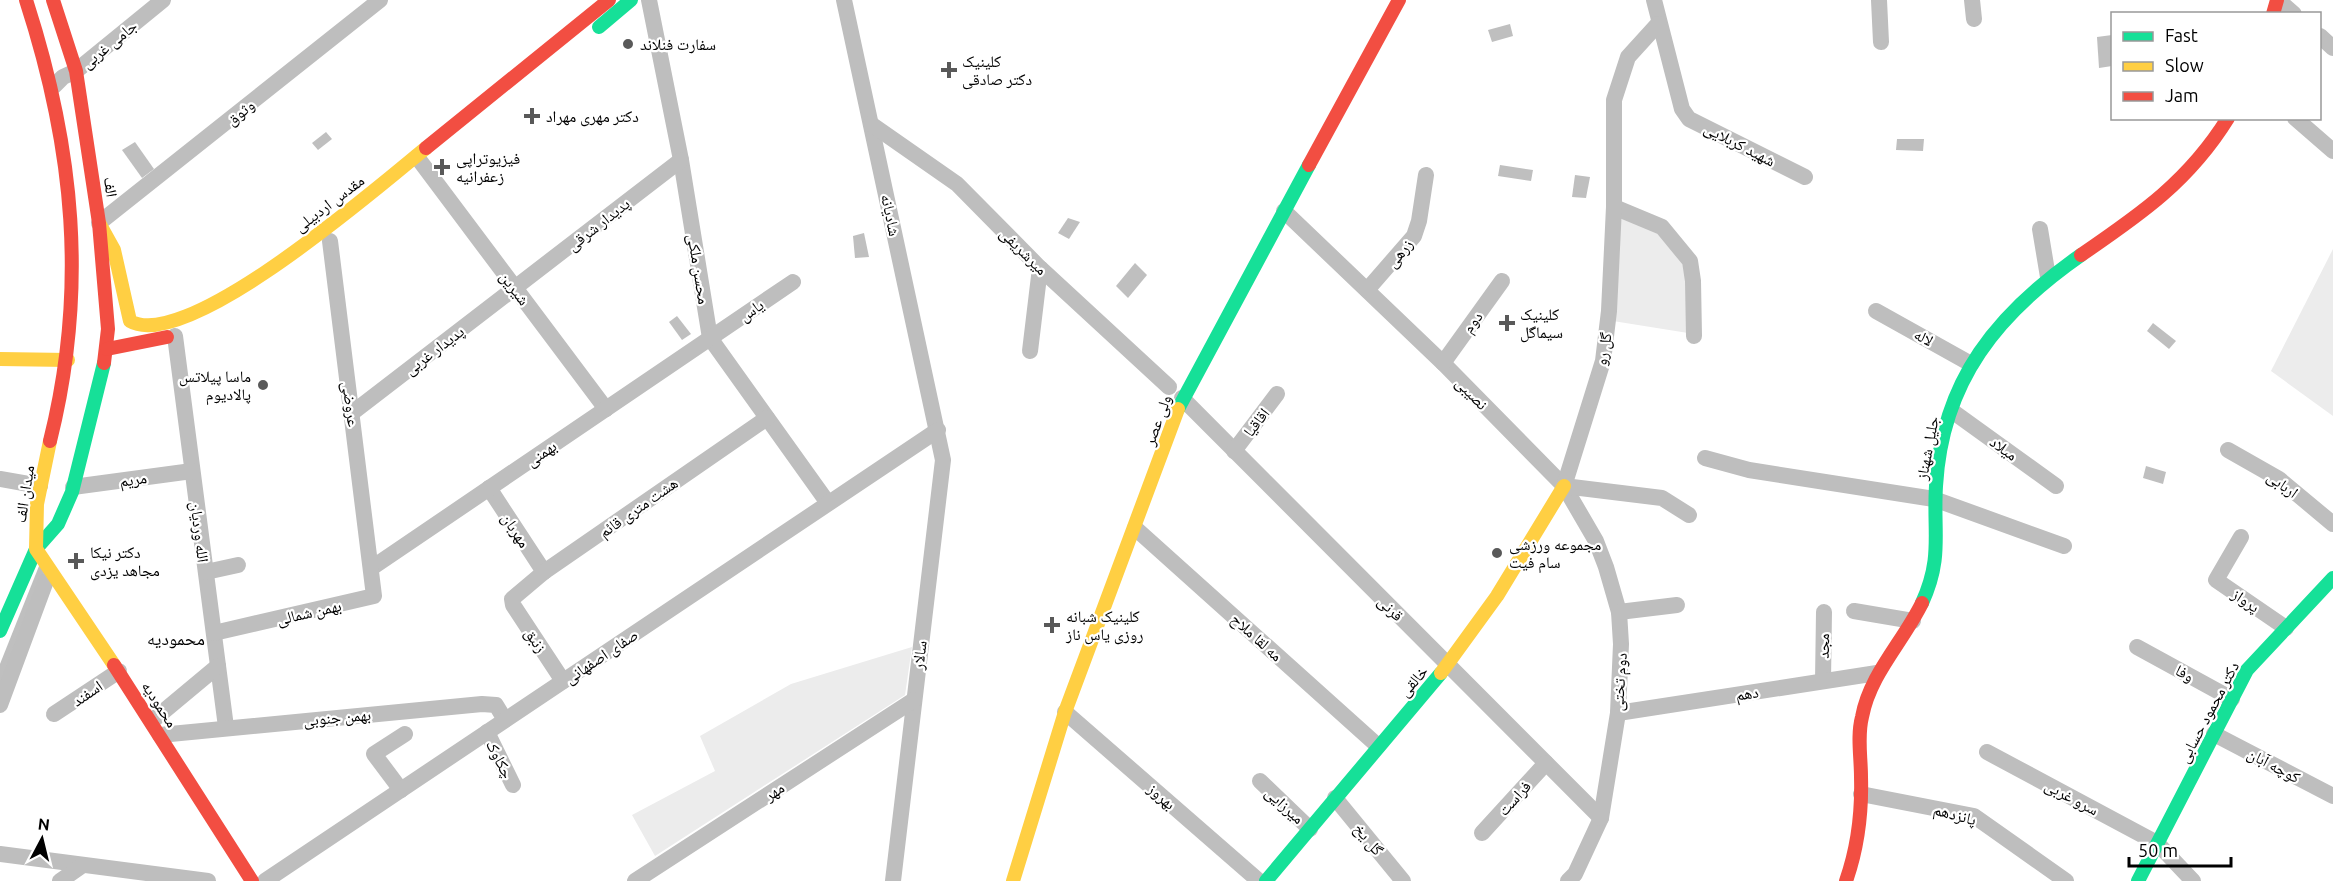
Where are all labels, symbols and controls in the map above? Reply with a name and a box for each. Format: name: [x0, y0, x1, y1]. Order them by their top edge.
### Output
legend: [2111, 12, 2321, 120]
street label: جامی غربی: [78, 16, 142, 73]
text: Fast: [2165, 25, 2198, 45]
place label: سفارت فنلاند: [640, 35, 716, 54]
marker: سفارت فنلاند: [621, 37, 635, 51]
place label: کلینیک دکتر صادقی: [962, 52, 1032, 90]
text: Slow: [2165, 55, 2204, 75]
marker: کلینیک دکتر صادقی: [940, 61, 958, 79]
text: Jam: [2165, 85, 2199, 105]
street label: وثوق: [222, 95, 259, 130]
marker: دکتر مهری مهراد: [523, 107, 541, 125]
place label: دکتر مهری مهراد: [546, 107, 639, 127]
street label: شهید کربلایی: [1701, 118, 1779, 171]
place label: فیزیوتراپی زعفرانیه: [456, 149, 520, 186]
marker: فیزیوتراپی زعفرانیه: [433, 158, 451, 176]
street label: مقدس اردبیلی: [291, 171, 369, 237]
street label: الف: [101, 176, 121, 198]
street label: شادیانه: [878, 192, 904, 238]
street label: پدیدار شرقی: [563, 194, 634, 256]
street label: میرشریفی: [995, 224, 1051, 280]
street label: محسن ملکی: [683, 232, 713, 306]
street label: زرهی: [1382, 235, 1417, 272]
street label: شیرین: [495, 268, 534, 310]
street label: یاس: [735, 295, 768, 326]
place label: کلینیک سیماگل: [1520, 305, 1563, 343]
street label: دوم: [1458, 308, 1487, 337]
marker: کلینیک سیماگل: [1498, 314, 1516, 332]
street label: پدیدار غربی: [401, 322, 469, 380]
street label: لاله: [1911, 325, 1937, 349]
street label: گل رو: [1591, 331, 1617, 367]
place label: ماسا پیلاتس پالادیوم: [179, 367, 251, 405]
street label: نصیبی: [1451, 373, 1492, 414]
marker: ماسا پیلاتس پالادیوم: [256, 378, 270, 392]
street label: عروضی: [337, 380, 363, 428]
street label: ولی عصر: [1139, 392, 1176, 449]
street label: اقاقیا: [1239, 404, 1273, 440]
street label: جلیل شهناز: [1912, 415, 1944, 483]
street label: میلاد: [1987, 432, 2021, 464]
street label: بهمنی: [522, 436, 561, 471]
street label: میدان الف: [11, 464, 39, 524]
street label: اربابی: [2263, 467, 2302, 503]
street label: مریم: [118, 468, 148, 492]
street label: هشت متری قائم: [595, 473, 682, 542]
street label: الله وردیان: [185, 501, 213, 564]
street label: مهربان: [497, 509, 534, 552]
place label: مجموعه ورزشی سام فیت: [1509, 535, 1601, 573]
place label: دکتر نیکا مجاهد یزدی: [90, 543, 160, 581]
marker: مجموعه ورزشی سام فیت: [1490, 546, 1504, 560]
marker: دکتر نیکا مجاهد یزدی: [67, 552, 85, 570]
street label: پرواز: [2227, 584, 2263, 617]
street label: قرنی: [1373, 592, 1407, 626]
street label: بهمن شمالی: [275, 596, 343, 630]
place label: کلینیک شبانه روزی یاس ناز: [1065, 607, 1143, 645]
street label: مه لقا ملاح: [1226, 609, 1286, 666]
marker: کلینیک شبانه روزی یاس ناز: [1043, 616, 1061, 634]
street label: زنبق: [520, 624, 551, 657]
street label: صفای اصفهانی: [561, 625, 642, 689]
district label: محمودیه: [147, 628, 205, 649]
street label: مجد: [1814, 633, 1832, 659]
street label: سالار: [908, 639, 931, 672]
street label: دوم تختی: [1608, 652, 1632, 712]
street label: دکتر محمود حسابی: [2174, 658, 2244, 766]
street label: وفا: [2172, 661, 2197, 686]
street label: خالقی: [1395, 662, 1433, 701]
street label: اسفند: [68, 676, 106, 710]
street label: محمودیه: [138, 678, 182, 731]
street label: دهم: [1734, 682, 1760, 706]
street label: بهمن جنوبی: [302, 705, 372, 731]
street label: چکاوک: [482, 737, 517, 782]
street label: کوچه آبان: [2244, 744, 2304, 788]
street label: سرو غربی: [2041, 775, 2102, 820]
street label: فراست: [1494, 777, 1535, 820]
street label: مهر: [760, 778, 788, 805]
street label: بهروز: [1143, 779, 1179, 814]
street label: میرزایی: [1261, 783, 1308, 829]
street label: پانزدهم: [1931, 800, 1979, 830]
north arrow: [12, 809, 72, 869]
text: N: [37, 814, 51, 834]
street label: گل یخ: [1349, 819, 1388, 860]
scale bar: [2129, 830, 2231, 868]
text: 50 m: [2138, 840, 2178, 860]

